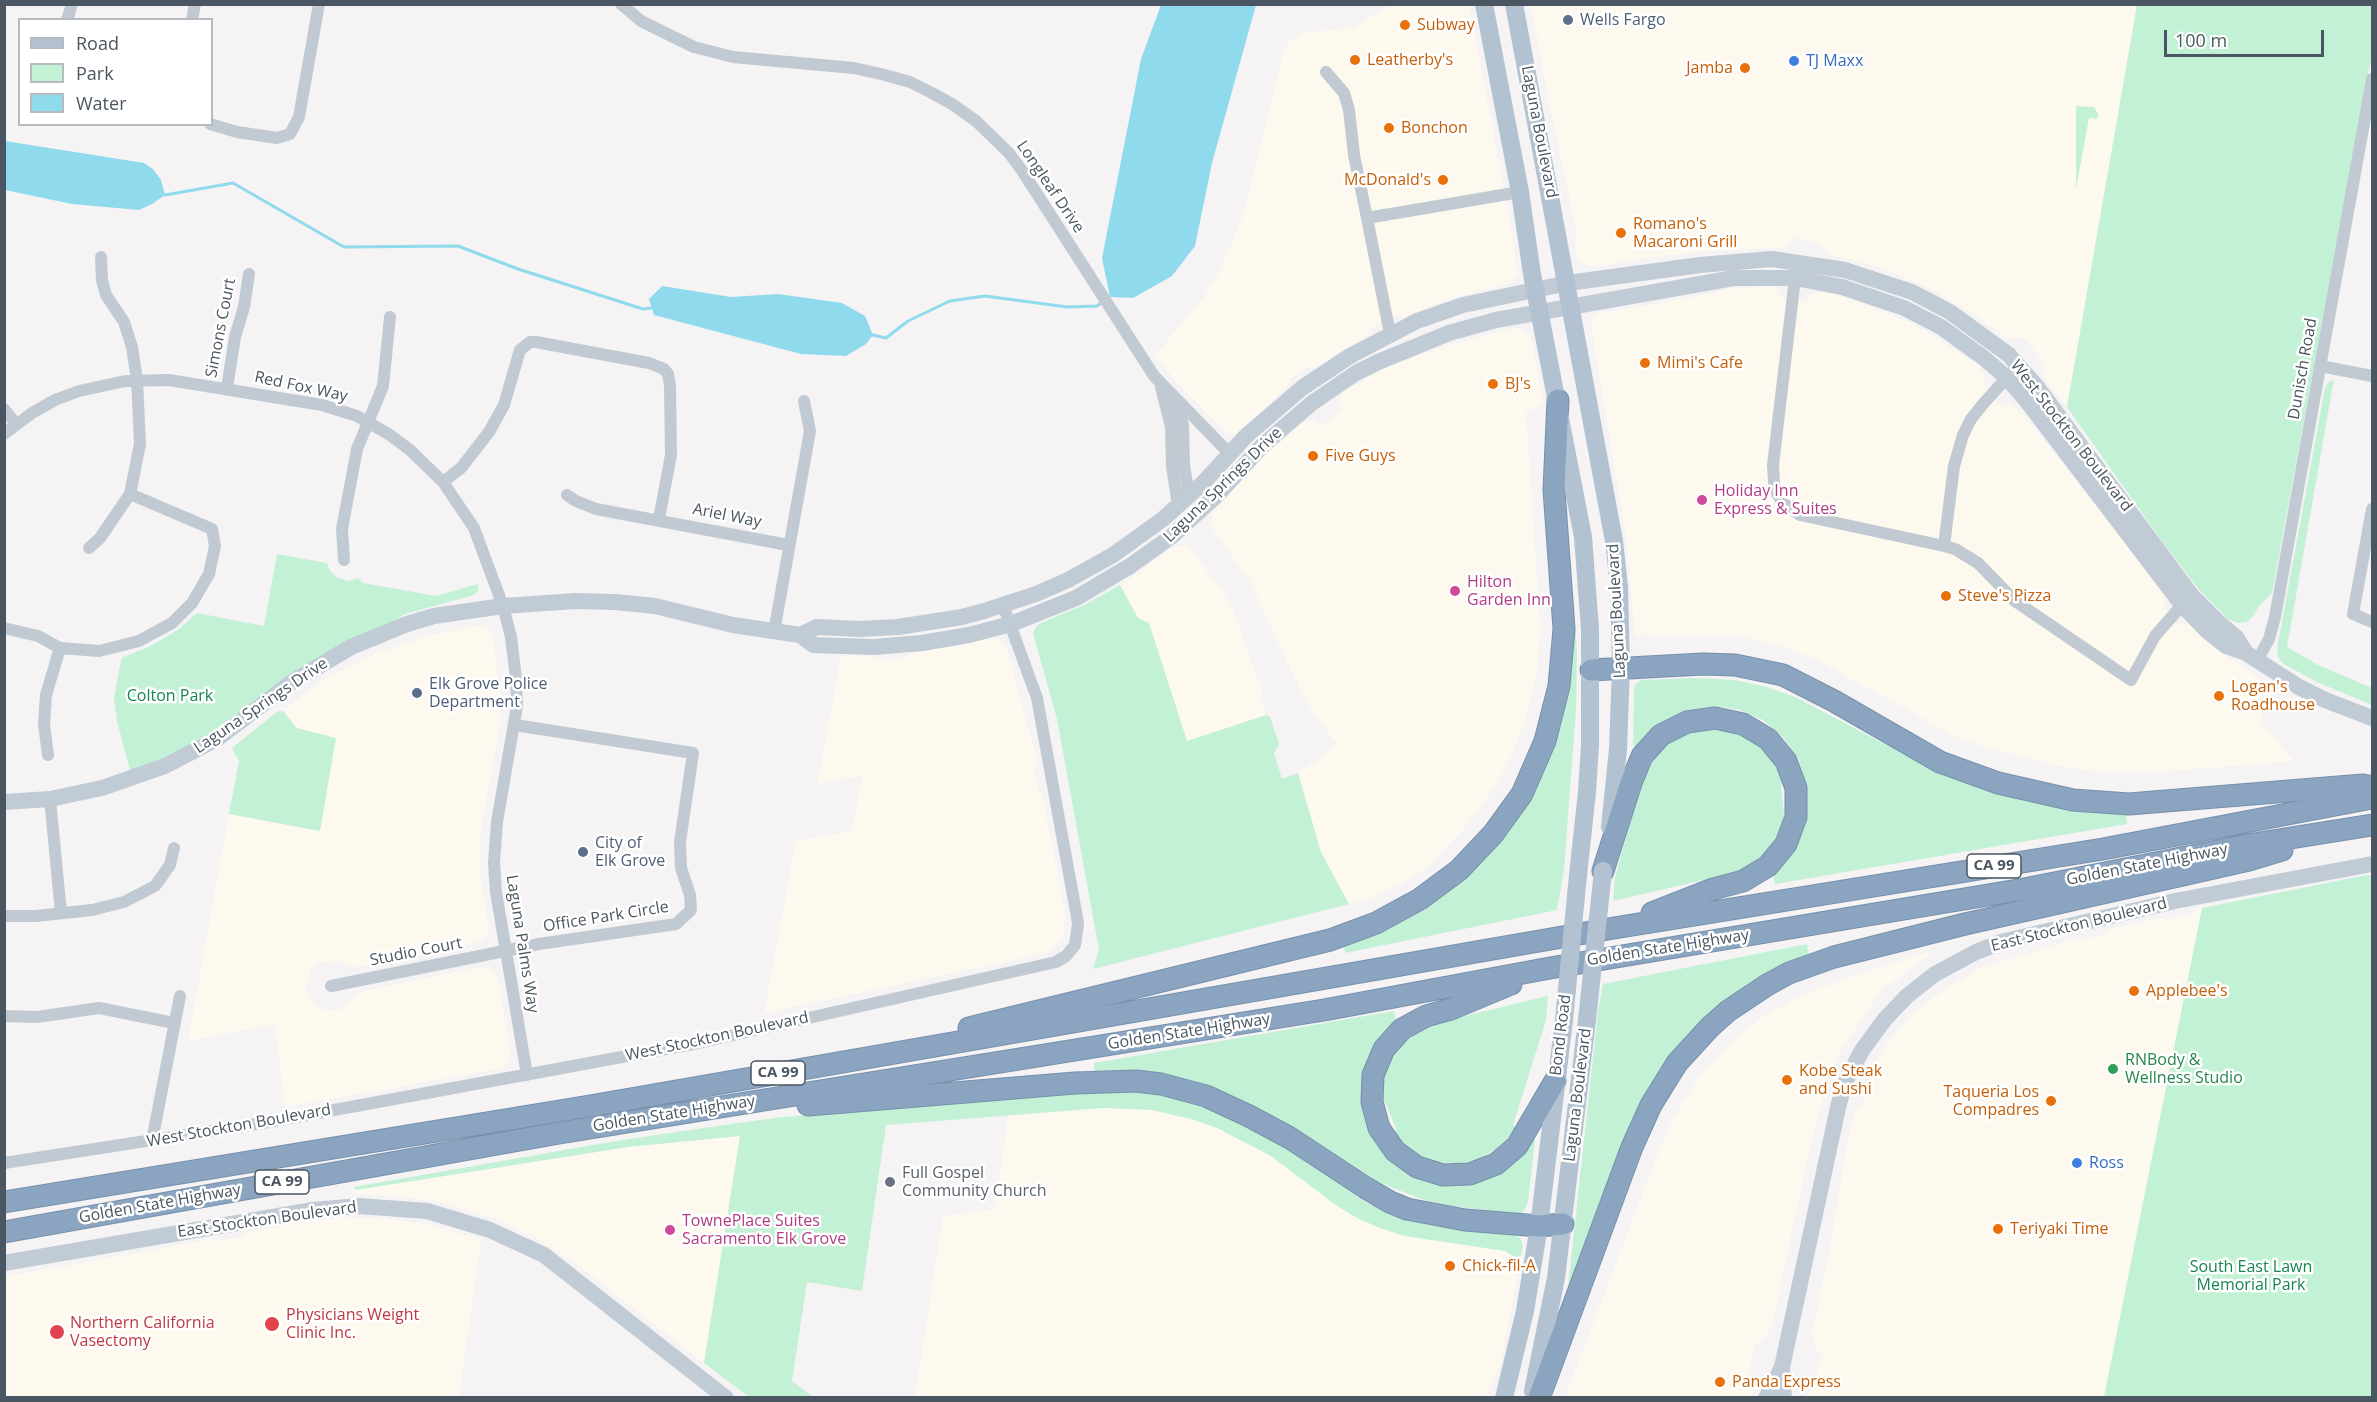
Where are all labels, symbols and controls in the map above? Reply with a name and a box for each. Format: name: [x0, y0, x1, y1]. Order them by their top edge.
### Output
place label: Wells Fargo: [1580, 10, 1666, 30]
marker: Wells Fargo: [1561, 13, 1575, 27]
place label: Subway: [1417, 15, 1475, 35]
legend: [18, 18, 213, 126]
marker: Subway: [1398, 18, 1412, 32]
scale bar: [2167, 18, 2328, 56]
text: 100 m: [2175, 28, 2227, 52]
text: Road: [76, 31, 119, 55]
place label: Leatherby's: [1367, 50, 1453, 70]
place label: TJ Maxx: [1806, 51, 1863, 71]
marker: Leatherby's: [1348, 53, 1362, 67]
marker: TJ Maxx: [1787, 54, 1801, 68]
place label: Jamba: [1686, 58, 1733, 78]
text: Park: [76, 61, 114, 85]
marker: Jamba: [1738, 61, 1752, 75]
street label: Laguna Boulevard: [1517, 64, 1561, 200]
text: Water: [76, 91, 127, 115]
place label: Bonchon: [1401, 118, 1468, 138]
marker: Bonchon: [1382, 121, 1396, 135]
street label: Longleaf Drive: [1012, 137, 1088, 237]
place label: McDonald's: [1344, 170, 1431, 190]
marker: McDonald's: [1436, 173, 1450, 187]
place label: Romano's Macaroni Grill: [1633, 214, 1737, 252]
marker: Romano's Macaroni Grill: [1614, 226, 1628, 240]
street label: Simons Court: [202, 277, 240, 379]
street label: Dunisch Road: [2285, 317, 2321, 421]
place label: Mimi's Cafe: [1657, 353, 1743, 373]
marker: Mimi's Cafe: [1638, 356, 1652, 370]
street label: West Stockton Boulevard: [2006, 357, 2136, 515]
street label: Red Fox Way: [253, 368, 349, 406]
place label: BJ's: [1505, 374, 1531, 394]
marker: BJ's: [1486, 377, 1500, 391]
street label: Laguna Springs Drive: [1160, 423, 1286, 547]
place label: Five Guys: [1325, 446, 1396, 466]
marker: Five Guys: [1306, 449, 1320, 463]
place label: Holiday Inn Express & Suites: [1714, 481, 1837, 519]
marker: Holiday Inn Express & Suites: [1695, 493, 1709, 507]
street label: Ariel Way: [691, 500, 763, 532]
street label: Laguna Boulevard: [1604, 543, 1630, 679]
place label: Hilton Garden Inn: [1467, 572, 1551, 610]
marker: Hilton Garden Inn: [1448, 584, 1462, 598]
place label: Steve's Pizza: [1958, 586, 2051, 606]
marker: Steve's Pizza: [1939, 589, 1953, 603]
street label: Laguna Springs Drive: [190, 654, 332, 758]
place label: Elk Grove Police Department: [429, 674, 547, 712]
place label: Logan's Roadhouse: [2231, 677, 2315, 715]
park label: Colton Park: [127, 686, 213, 706]
marker: Elk Grove Police Department: [410, 686, 424, 700]
marker: Logan's Roadhouse: [2212, 689, 2226, 703]
place label: City of Elk Grove: [595, 833, 665, 871]
street label: Golden State Highway: [2065, 840, 2229, 890]
marker: City of Elk Grove: [576, 845, 590, 859]
road number: CA 99: [1967, 854, 2021, 878]
street label: Laguna Palms Way: [502, 874, 542, 1014]
street label: East Stockton Boulevard: [1989, 894, 2169, 956]
street label: Office Park Circle: [542, 898, 670, 936]
street label: Golden State Highway: [1586, 926, 1750, 970]
street label: Studio Court: [368, 934, 464, 970]
place label: Applebee's: [2146, 981, 2228, 1001]
marker: Applebee's: [2127, 984, 2141, 998]
street label: Bond Road: [1546, 993, 1576, 1077]
street label: West Stockton Boulevard: [624, 1008, 810, 1066]
street label: Golden State Highway: [1107, 1010, 1271, 1054]
street label: Laguna Boulevard: [1560, 1027, 1596, 1163]
place label: RNBody & Wellness Studio: [2125, 1050, 2243, 1088]
road number: CA 99: [751, 1061, 805, 1085]
place label: Kobe Steak and Sushi: [1799, 1061, 1882, 1099]
marker: RNBody & Wellness Studio: [2106, 1062, 2120, 1076]
marker: Kobe Steak and Sushi: [1780, 1073, 1794, 1087]
place label: Taqueria Los Compadres: [1943, 1082, 2039, 1120]
street label: Golden State Highway: [592, 1092, 756, 1136]
marker: Taqueria Los Compadres: [2044, 1094, 2058, 1108]
street label: West Stockton Boulevard: [145, 1100, 333, 1152]
place label: Ross: [2089, 1153, 2124, 1173]
marker: Ross: [2070, 1156, 2084, 1170]
place label: Full Gospel Community Church: [902, 1163, 1047, 1201]
road number: CA 99: [255, 1170, 309, 1194]
marker: Full Gospel Community Church: [883, 1175, 897, 1189]
street label: Golden State Highway: [78, 1180, 242, 1228]
street label: East Stockton Boulevard: [176, 1198, 358, 1242]
place label: TownePlace Suites Sacramento Elk Grove: [682, 1211, 846, 1249]
place label: Teriyaki Time: [2010, 1219, 2109, 1239]
marker: Teriyaki Time: [1991, 1222, 2005, 1236]
marker: TownePlace Suites Sacramento Elk Grove: [663, 1223, 677, 1237]
place label: Chick-fil-A: [1462, 1256, 1536, 1276]
park label: South East Lawn Memorial Park: [2190, 1257, 2312, 1295]
marker: Chick-fil-A: [1443, 1259, 1457, 1273]
place label: Physicians Weight Clinic Inc.: [286, 1305, 419, 1343]
place label: Northern California Vasectomy: [70, 1313, 215, 1351]
marker: Physicians Weight Clinic Inc.: [263, 1315, 281, 1333]
marker: Northern California Vasectomy: [48, 1323, 66, 1341]
place label: Panda Express: [1732, 1372, 1841, 1392]
marker: Panda Express: [1713, 1375, 1727, 1389]

